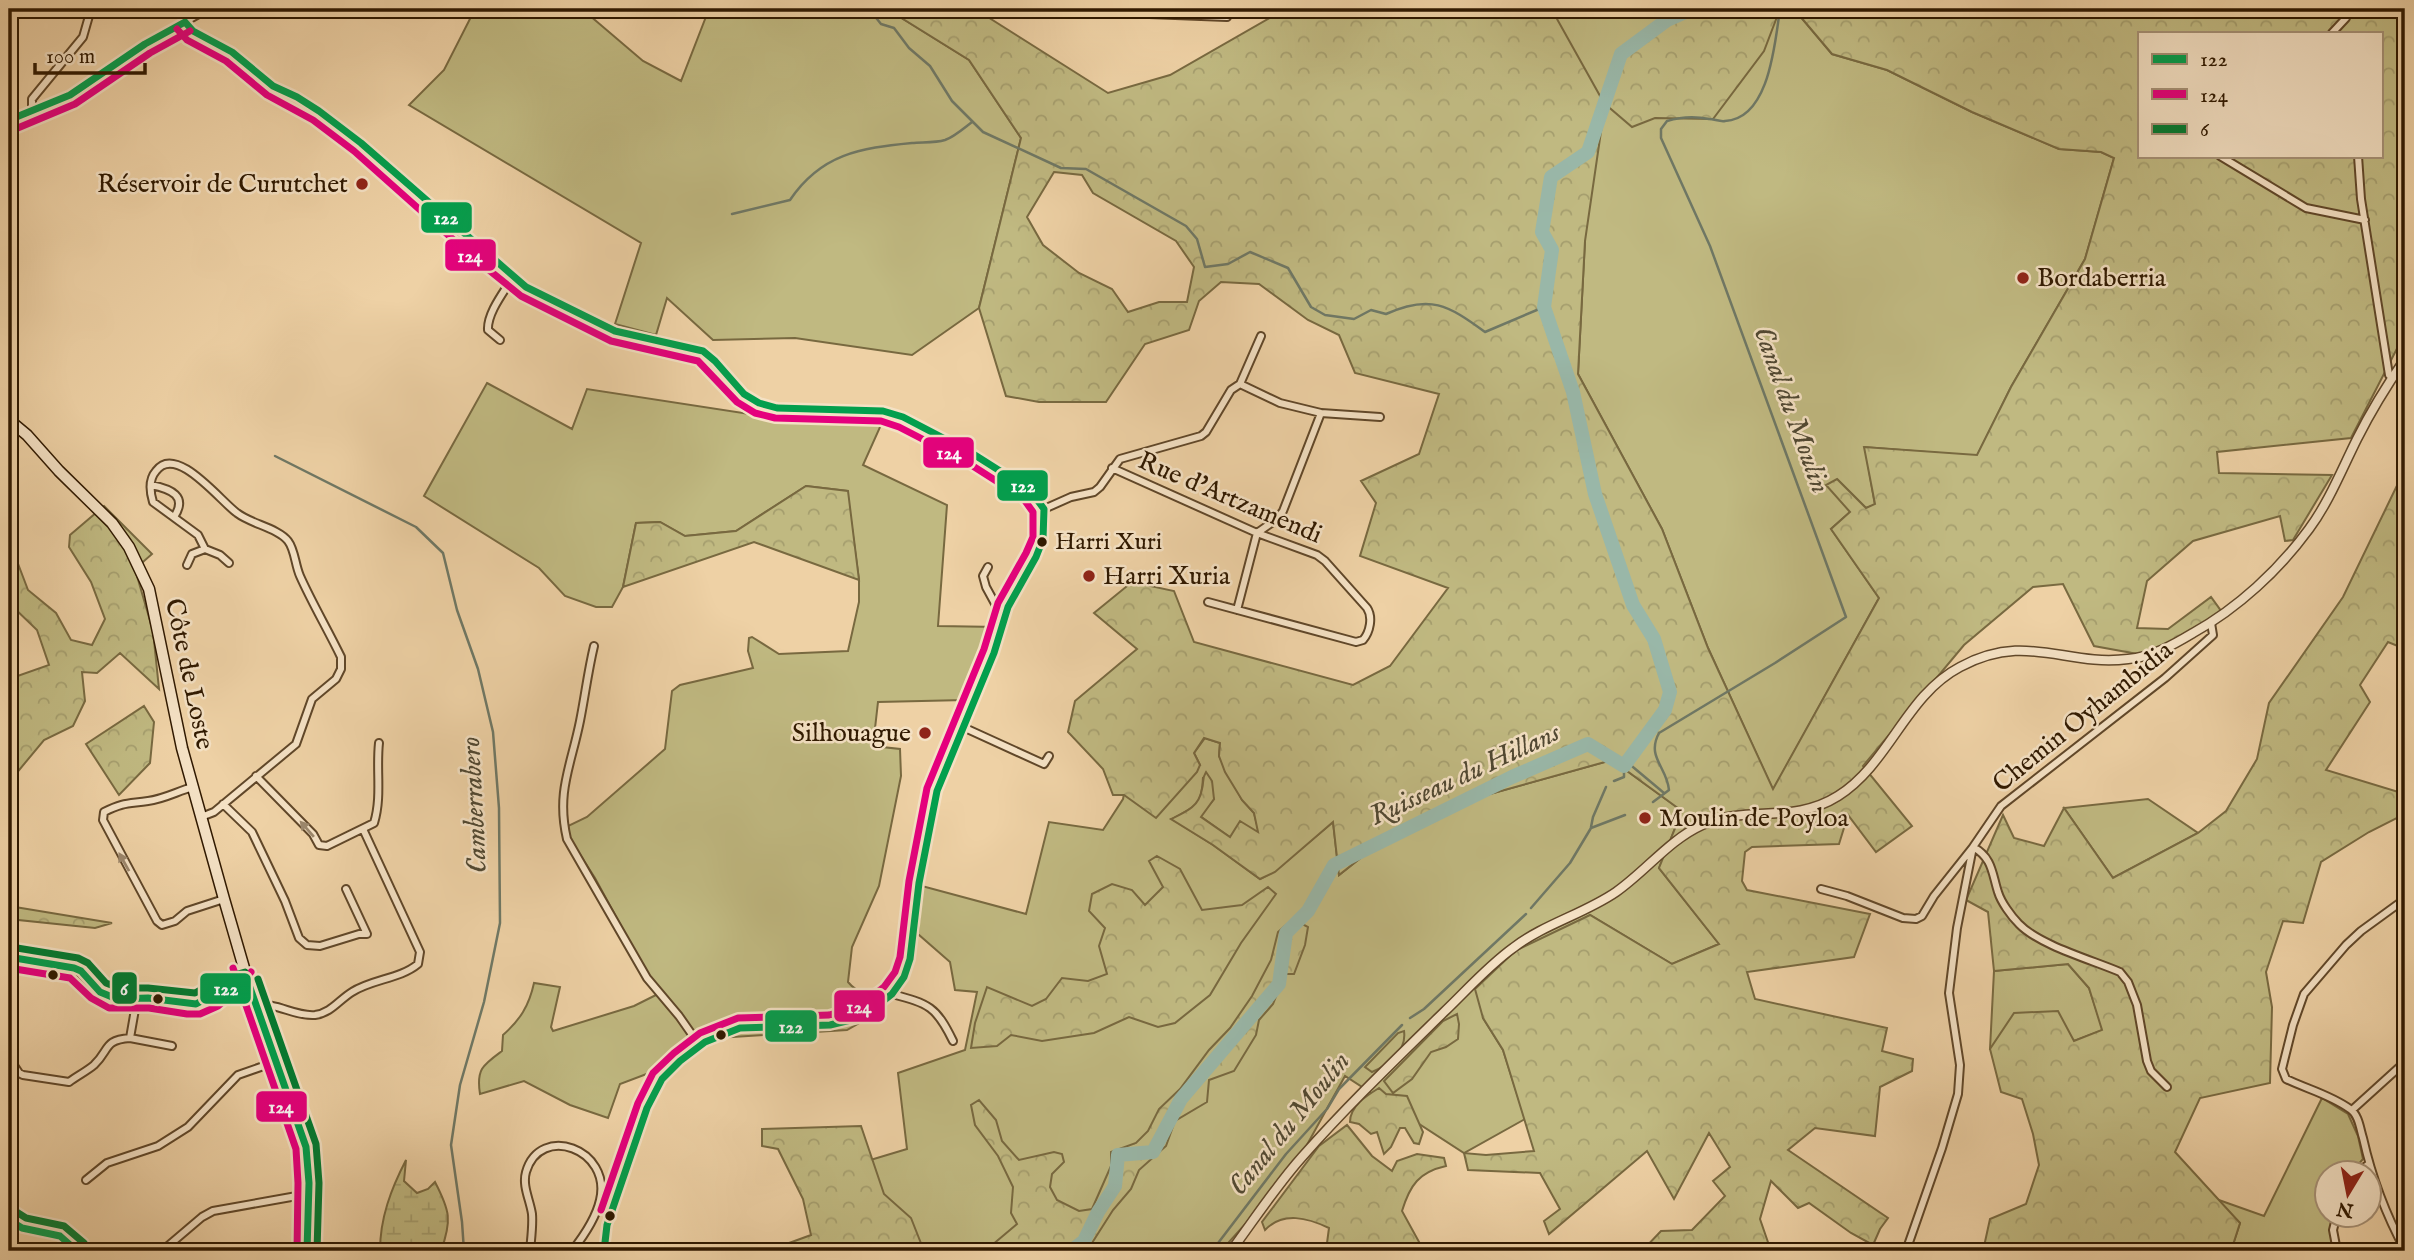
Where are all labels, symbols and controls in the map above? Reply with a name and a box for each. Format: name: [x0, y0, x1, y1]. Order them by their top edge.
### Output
scale bar: [35, 32, 145, 76]
legend: [2138, 32, 2382, 158]
text: 100 m: [46, 44, 95, 71]
text: 122: [2200, 47, 2228, 74]
text: 124: [2200, 83, 2229, 110]
text: 6: [2200, 117, 2210, 144]
place label: Réservoir de Curutchet: [97, 168, 348, 201]
marker: Réservoir de Curutchet: [354, 176, 370, 192]
line badge: 122: [420, 201, 473, 234]
text: 122: [434, 207, 459, 231]
line badge: 124: [444, 238, 497, 272]
text: 124: [457, 245, 483, 269]
place label: Bordaberria: [2037, 262, 2167, 295]
marker: Bordaberria: [2015, 270, 2031, 286]
water label: Canal du Moulin: [1745, 322, 1837, 498]
line badge: 124: [922, 436, 975, 469]
text: 124: [936, 442, 962, 466]
street label: Rue d'Artzamendi: [1133, 444, 1327, 552]
line badge: 122: [996, 469, 1049, 502]
text: 122: [1011, 475, 1036, 499]
place label: Harri Xuri: [1055, 527, 1162, 558]
marker: Harri Xuri: [1035, 535, 1049, 549]
place label: Harri Xuria: [1103, 560, 1231, 593]
marker: Harri Xuria: [1081, 568, 1097, 584]
street label: Côte de Loste: [157, 596, 221, 752]
street label: Chemin Oyhambidia: [1986, 634, 2180, 800]
water label: Ruisseau du Hillans: [1364, 715, 1567, 834]
place label: Silhouague: [792, 717, 911, 750]
marker: Silhouague: [917, 725, 933, 741]
water label: Camberrabero: [454, 736, 496, 874]
place label: Moulin de Poyloa: [1659, 802, 1849, 835]
marker: Moulin de Poyloa: [1637, 810, 1653, 826]
one-way arrow: [299, 820, 315, 838]
one-way arrow: [118, 852, 130, 871]
unlabelled marker: [46, 968, 60, 982]
line badge: 6: [111, 971, 138, 1005]
line badge: 122: [199, 972, 252, 1005]
text: 6: [120, 978, 129, 1002]
text: 122: [214, 978, 239, 1002]
line badge: 124: [833, 989, 886, 1023]
unlabelled marker: [151, 992, 165, 1006]
text: 124: [846, 996, 872, 1020]
line badge: 122: [764, 1009, 818, 1043]
text: 122: [779, 1016, 804, 1040]
unlabelled marker: [714, 1028, 728, 1042]
water label: Canal du Moulin: [1221, 1045, 1359, 1203]
line badge: 124: [255, 1090, 308, 1123]
text: 124: [268, 1096, 294, 1120]
north arrow: [2312, 1158, 2382, 1228]
text: N: [2335, 1195, 2357, 1222]
unlabelled marker: [603, 1209, 617, 1223]

